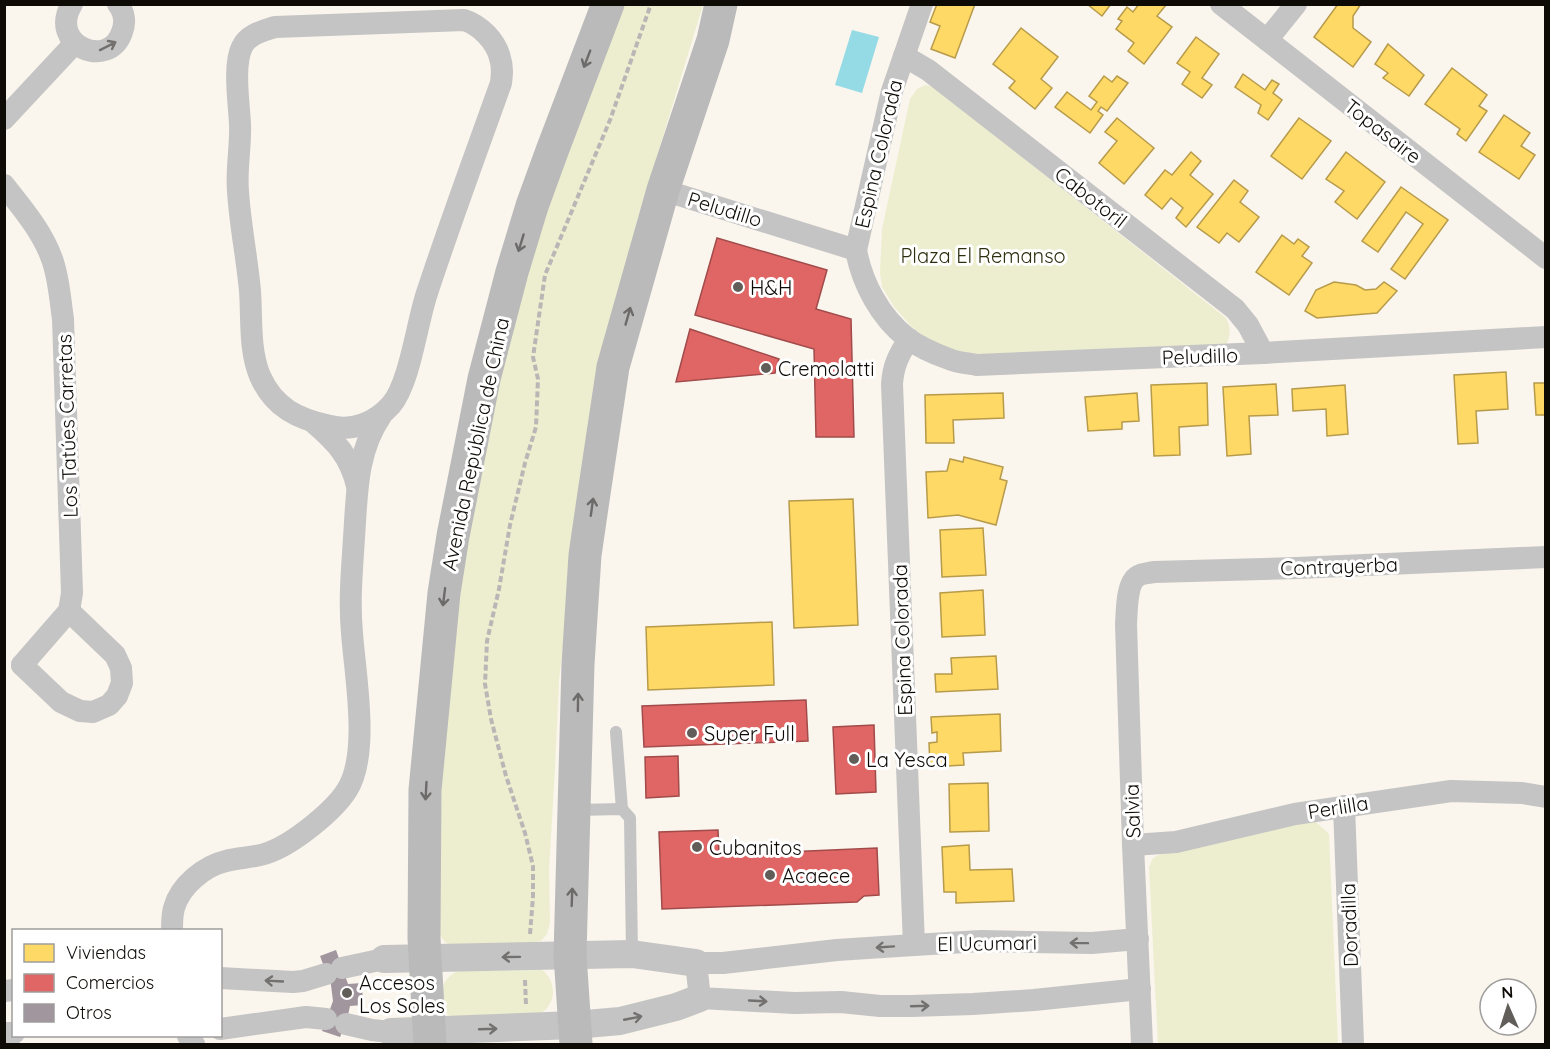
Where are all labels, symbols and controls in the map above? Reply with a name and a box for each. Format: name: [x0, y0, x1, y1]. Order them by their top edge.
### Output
one-way arrow: [99, 40, 117, 52]
one-way arrow: [581, 49, 592, 68]
street label: Espina Colorada: [849, 77, 907, 231]
street label: Topasaire: [1340, 93, 1426, 169]
street label: Cabotoril: [1050, 161, 1132, 233]
street label: Peludillo: [685, 186, 765, 232]
one-way arrow: [515, 233, 526, 252]
park label: Plaza El Remanso: [900, 243, 1066, 268]
place label: H&H: [750, 275, 792, 300]
marker: H&H: [731, 280, 745, 294]
one-way arrow: [623, 307, 634, 326]
street label: Avenida República de China: [436, 315, 514, 573]
street label: Los Tatúes Carretas: [51, 334, 83, 518]
street label: Peludillo: [1161, 342, 1239, 370]
place label: Cremolatti: [778, 356, 875, 381]
marker: Cremolatti: [759, 361, 773, 375]
one-way arrow: [586, 498, 597, 518]
street label: Contrayerba: [1280, 551, 1398, 581]
street label: Espina Colorada: [887, 564, 917, 716]
one-way arrow: [438, 586, 449, 606]
one-way arrow: [572, 692, 583, 712]
place label: Super Full: [704, 721, 795, 746]
marker: Super Full: [685, 726, 699, 740]
place label: La Yesca: [866, 747, 948, 772]
marker: La Yesca: [847, 752, 861, 766]
one-way arrow: [420, 780, 431, 800]
street label: Salvia: [1119, 783, 1145, 839]
street label: Perlilla: [1306, 790, 1370, 824]
place label: Cubanitos: [709, 835, 802, 860]
marker: Cubanitos: [690, 840, 704, 854]
place label: Acaece: [782, 863, 850, 888]
marker: Acaece: [763, 868, 777, 882]
street label: Doradilla: [1335, 883, 1363, 967]
one-way arrow: [566, 887, 577, 907]
legend: [12, 929, 222, 1037]
street label: El Ucumari: [937, 930, 1037, 956]
one-way arrow: [1070, 937, 1090, 949]
text: Viviendas: [66, 941, 146, 964]
one-way arrow: [875, 941, 895, 952]
one-way arrow: [502, 951, 522, 963]
place label: Accesos Los Soles: [359, 970, 445, 1018]
text: Comercios: [66, 971, 154, 994]
one-way arrow: [265, 976, 284, 987]
north arrow: [1478, 977, 1538, 1037]
text: N: [1501, 982, 1514, 1002]
marker: Accesos Los Soles: [340, 986, 354, 1000]
one-way arrow: [748, 995, 768, 1006]
one-way arrow: [910, 1000, 930, 1012]
text: Otros: [66, 1001, 112, 1024]
one-way arrow: [622, 1012, 642, 1023]
one-way arrow: [478, 1023, 498, 1034]

